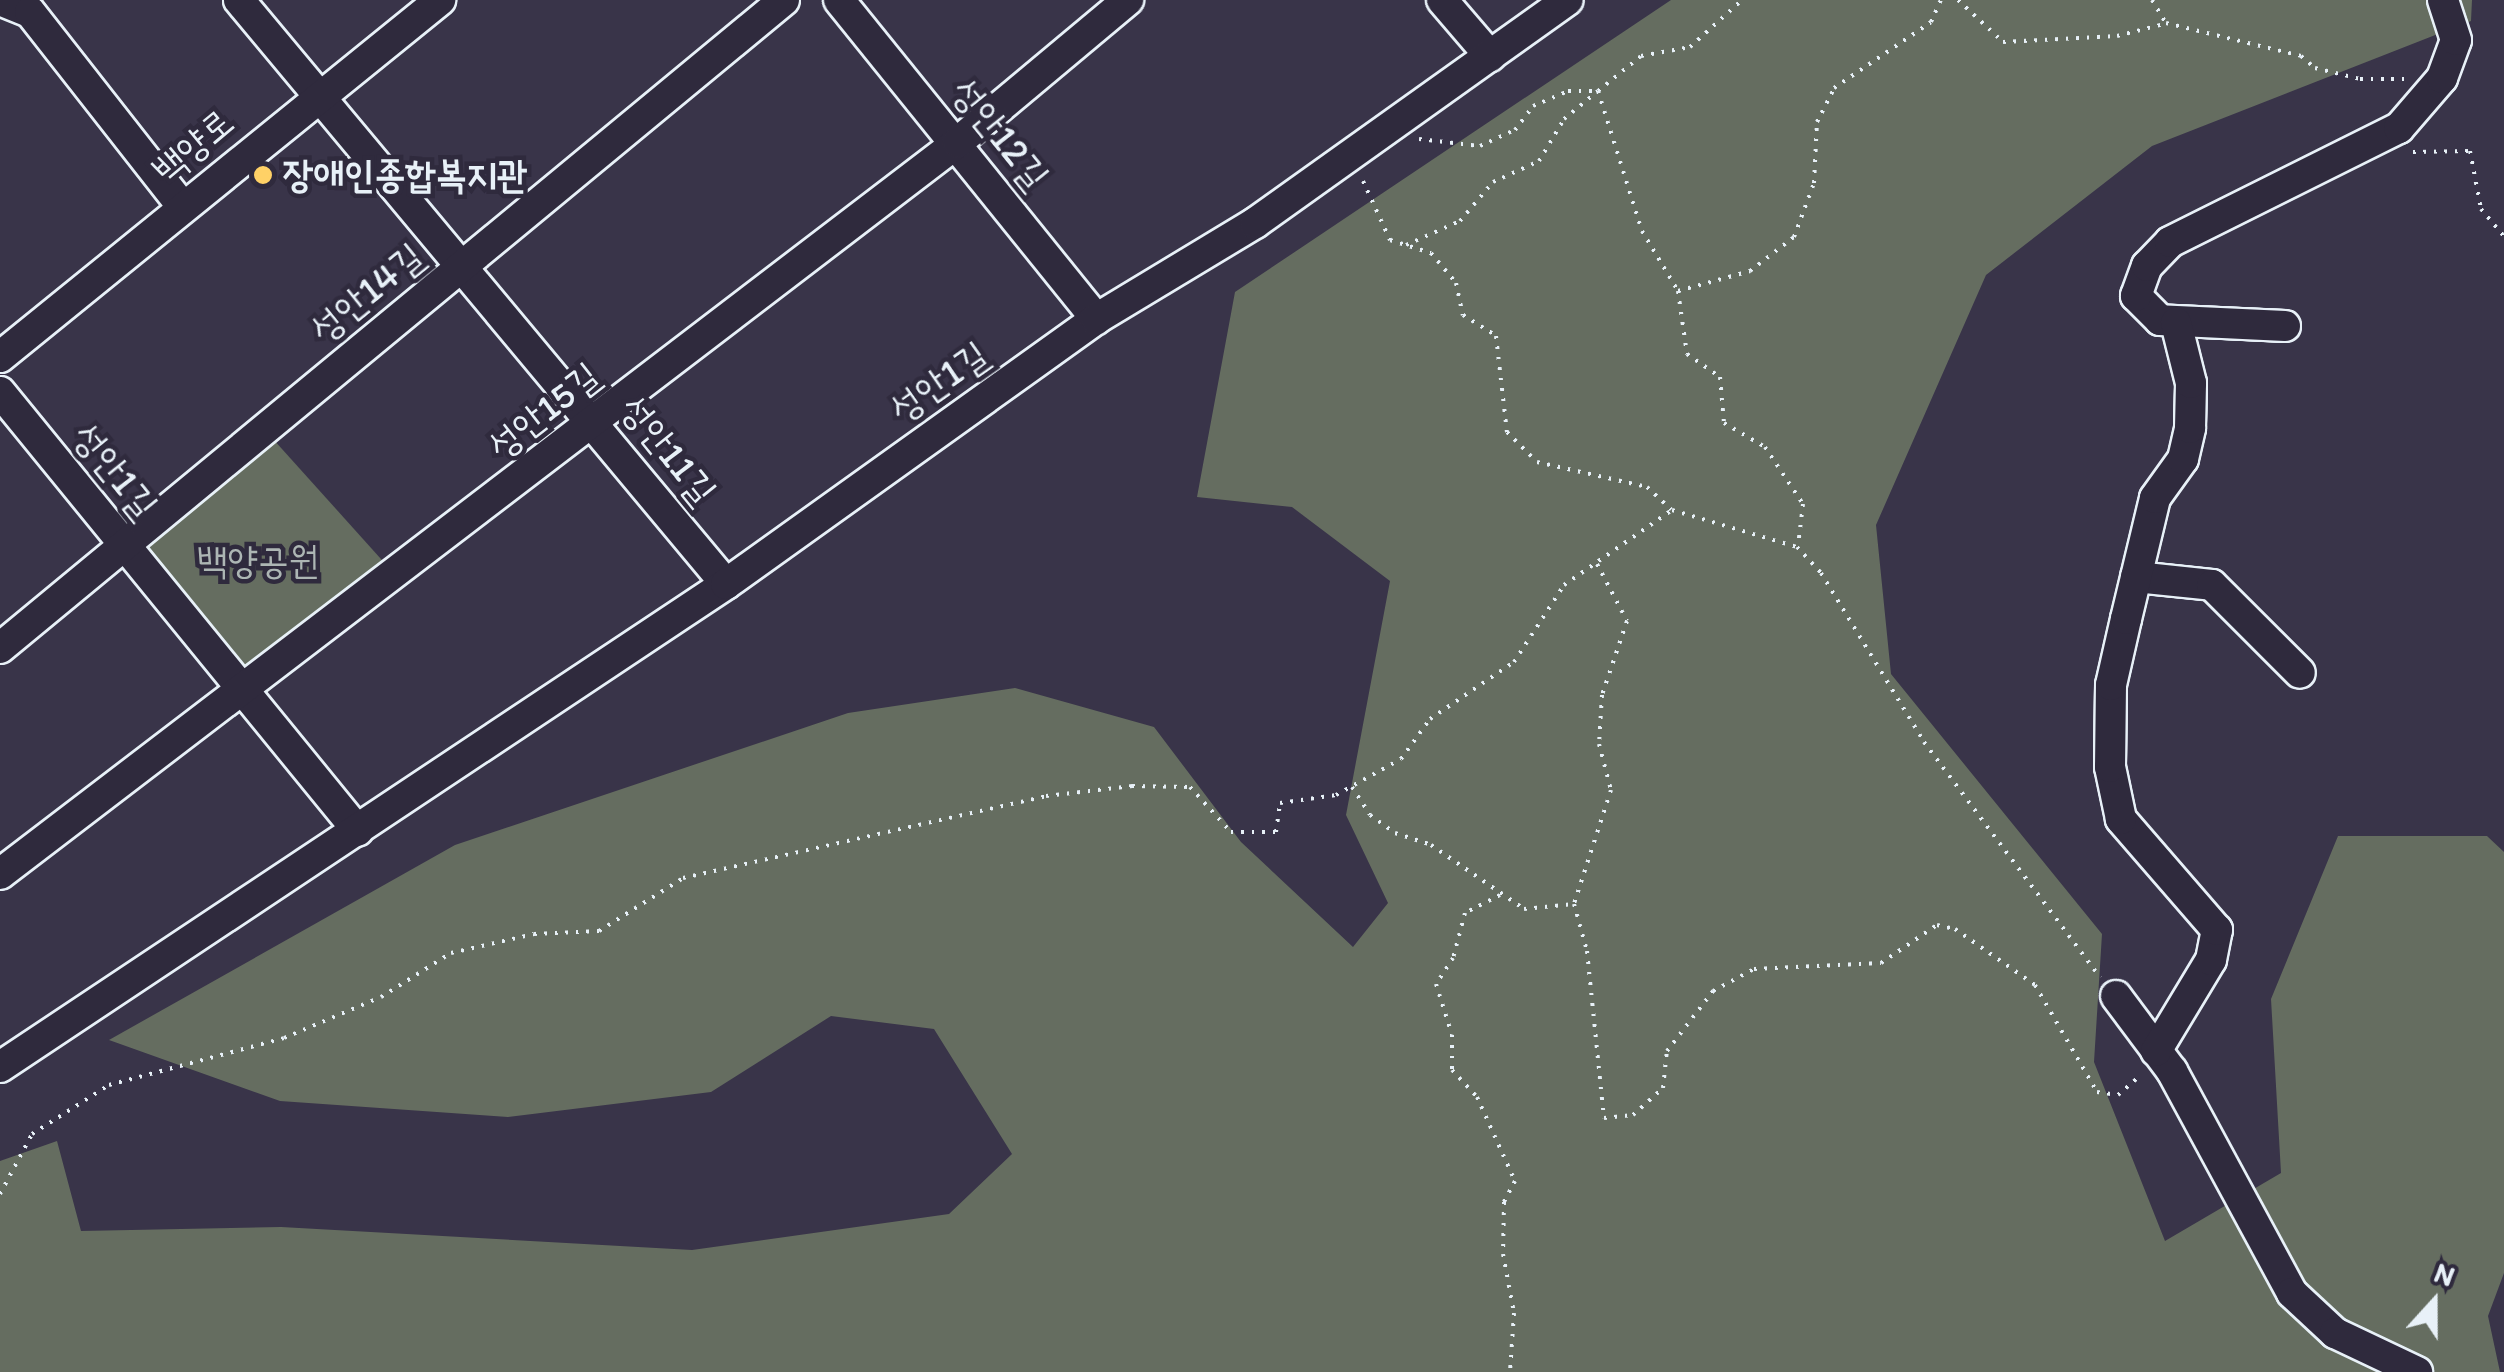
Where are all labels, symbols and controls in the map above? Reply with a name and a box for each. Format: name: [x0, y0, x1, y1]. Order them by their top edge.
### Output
street label: 성안12길: [942, 69, 1058, 199]
street label: 백양로: [143, 99, 243, 193]
place label: 장애인종합복지관: [283, 152, 528, 198]
marker: 장애인종합복지관: [252, 164, 274, 186]
street label: 성안14길: [301, 234, 433, 352]
street label: 성안1길: [881, 332, 997, 432]
street label: 성안15길: [479, 353, 609, 469]
street label: 성안11길: [610, 386, 726, 514]
street label: 성안1길: [63, 414, 167, 528]
park label: 백양공원: [197, 538, 319, 584]
north arrow: [2384, 1252, 2484, 1352]
text: N: [2430, 1255, 2460, 1293]

